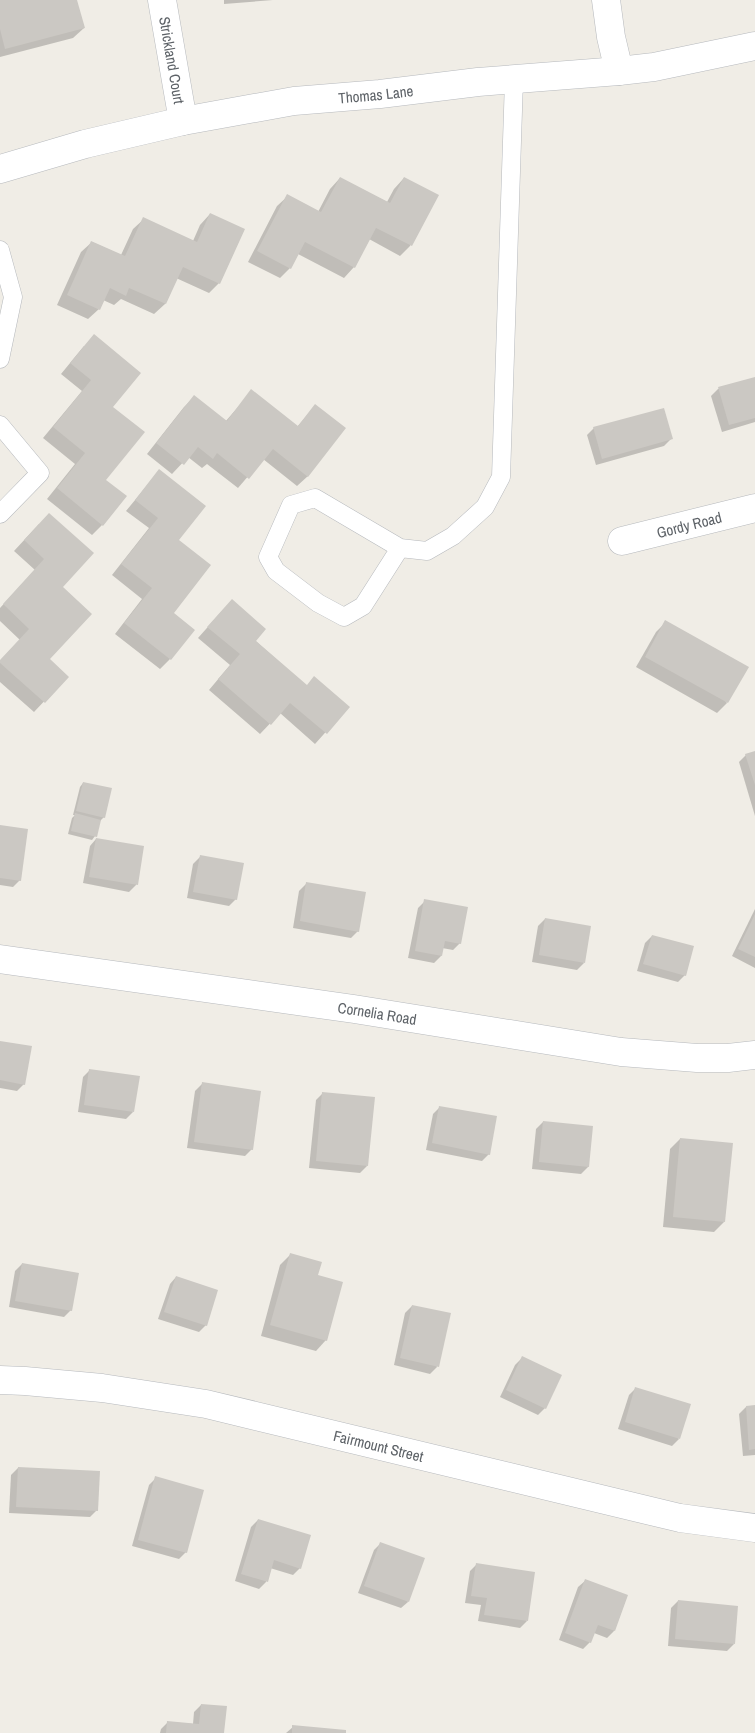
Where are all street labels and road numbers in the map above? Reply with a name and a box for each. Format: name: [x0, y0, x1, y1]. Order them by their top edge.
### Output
street label: Strickland Court: [155, 15, 190, 106]
street label: Thomas Lane: [337, 80, 414, 108]
street label: Gordy Road: [654, 506, 724, 543]
street label: Cornelia Road: [336, 996, 418, 1029]
street label: Fairmount Street: [331, 1425, 426, 1467]

